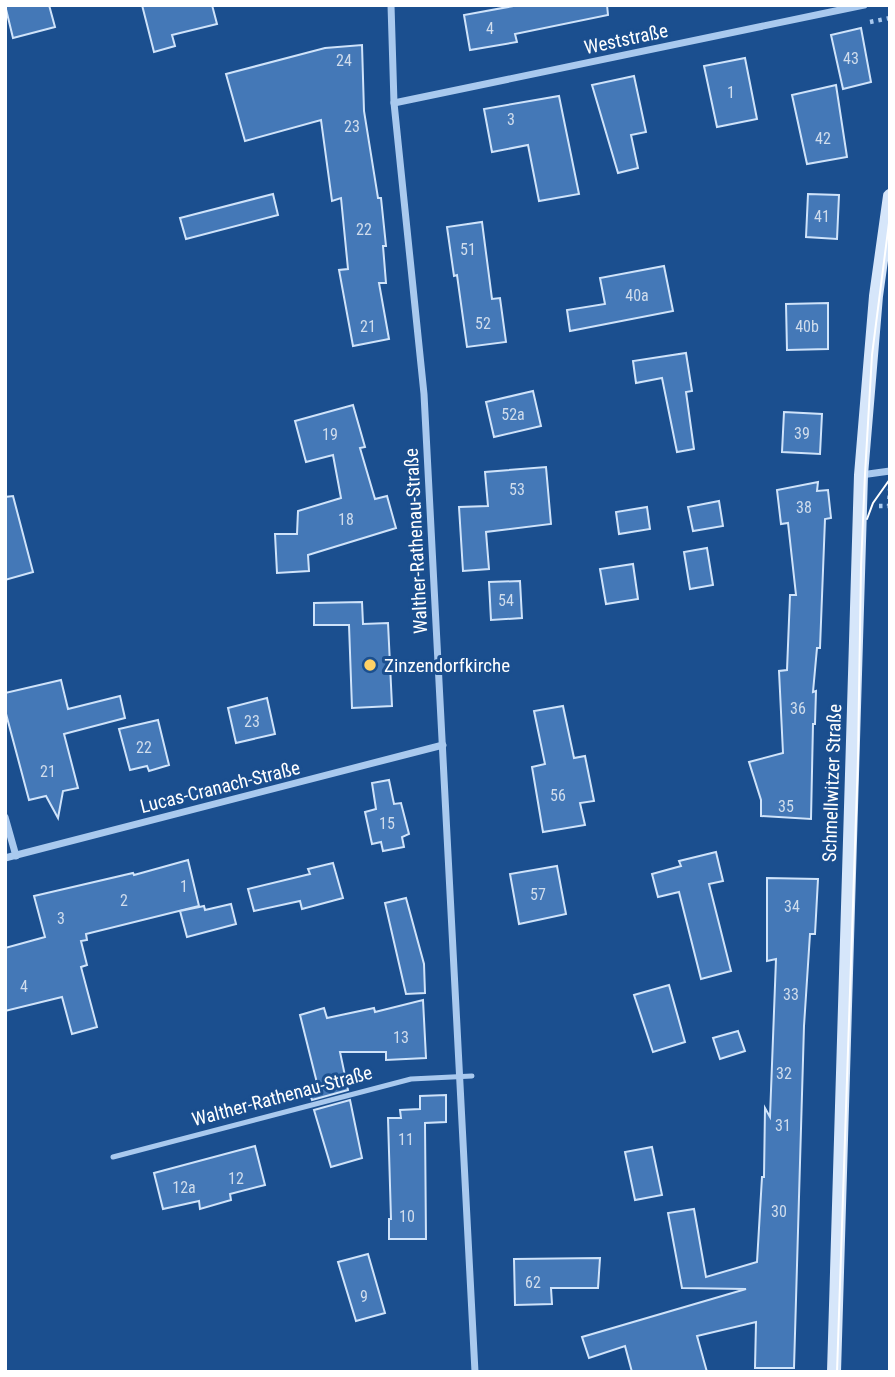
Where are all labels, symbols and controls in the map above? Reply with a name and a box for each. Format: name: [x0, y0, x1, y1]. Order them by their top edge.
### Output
house number: 4: [486, 19, 494, 38]
street label: Weststraße: [582, 19, 670, 59]
house number: 43: [843, 49, 859, 68]
house number: 24: [336, 51, 352, 70]
house number: 1: [727, 83, 735, 102]
house number: 3: [507, 110, 515, 129]
house number: 23: [344, 117, 360, 136]
house number: 42: [815, 129, 831, 148]
house number: 41: [814, 207, 830, 226]
house number: 22: [356, 220, 372, 239]
house number: 51: [460, 240, 476, 259]
house number: 40a: [625, 286, 649, 305]
house number: 52: [475, 314, 491, 333]
house number: 21: [360, 317, 376, 336]
house number: 40b: [795, 317, 819, 336]
house number: 52a: [501, 405, 525, 424]
house number: 39: [794, 424, 810, 443]
house number: 19: [322, 425, 338, 444]
street label: Walther-Rathenau-Straße: [400, 448, 432, 634]
house number: 53: [509, 480, 525, 499]
house number: 38: [796, 498, 812, 517]
house number: 18: [338, 510, 354, 529]
house number: 54: [498, 591, 514, 610]
place label: Zinzendorfkirche: [384, 654, 510, 677]
marker: Zinzendorfkirche: [362, 657, 378, 673]
house number: 36: [790, 699, 806, 718]
street label: Schmellwitzer Straße: [818, 703, 846, 862]
house number: 23: [244, 712, 260, 731]
house number: 22: [136, 738, 152, 757]
street label: Lucas-Cranach-Straße: [138, 756, 303, 818]
house number: 21: [40, 762, 56, 781]
house number: 56: [550, 786, 566, 805]
house number: 35: [778, 797, 794, 816]
house number: 15: [379, 814, 395, 833]
house number: 1: [180, 877, 188, 896]
house number: 57: [530, 885, 546, 904]
house number: 2: [120, 891, 128, 910]
house number: 34: [784, 897, 800, 916]
house number: 3: [57, 909, 65, 928]
house number: 4: [20, 977, 28, 996]
house number: 33: [783, 985, 799, 1004]
house number: 13: [393, 1028, 409, 1047]
street label: Walther-Rathenau-Straße: [189, 1061, 375, 1131]
house number: 32: [776, 1064, 792, 1083]
house number: 31: [775, 1116, 791, 1135]
house number: 11: [398, 1130, 414, 1149]
house number: 12: [228, 1169, 244, 1188]
house number: 12a: [172, 1178, 196, 1197]
house number: 30: [771, 1202, 787, 1221]
house number: 10: [399, 1207, 415, 1226]
house number: 62: [525, 1273, 541, 1292]
house number: 9: [360, 1287, 368, 1306]

